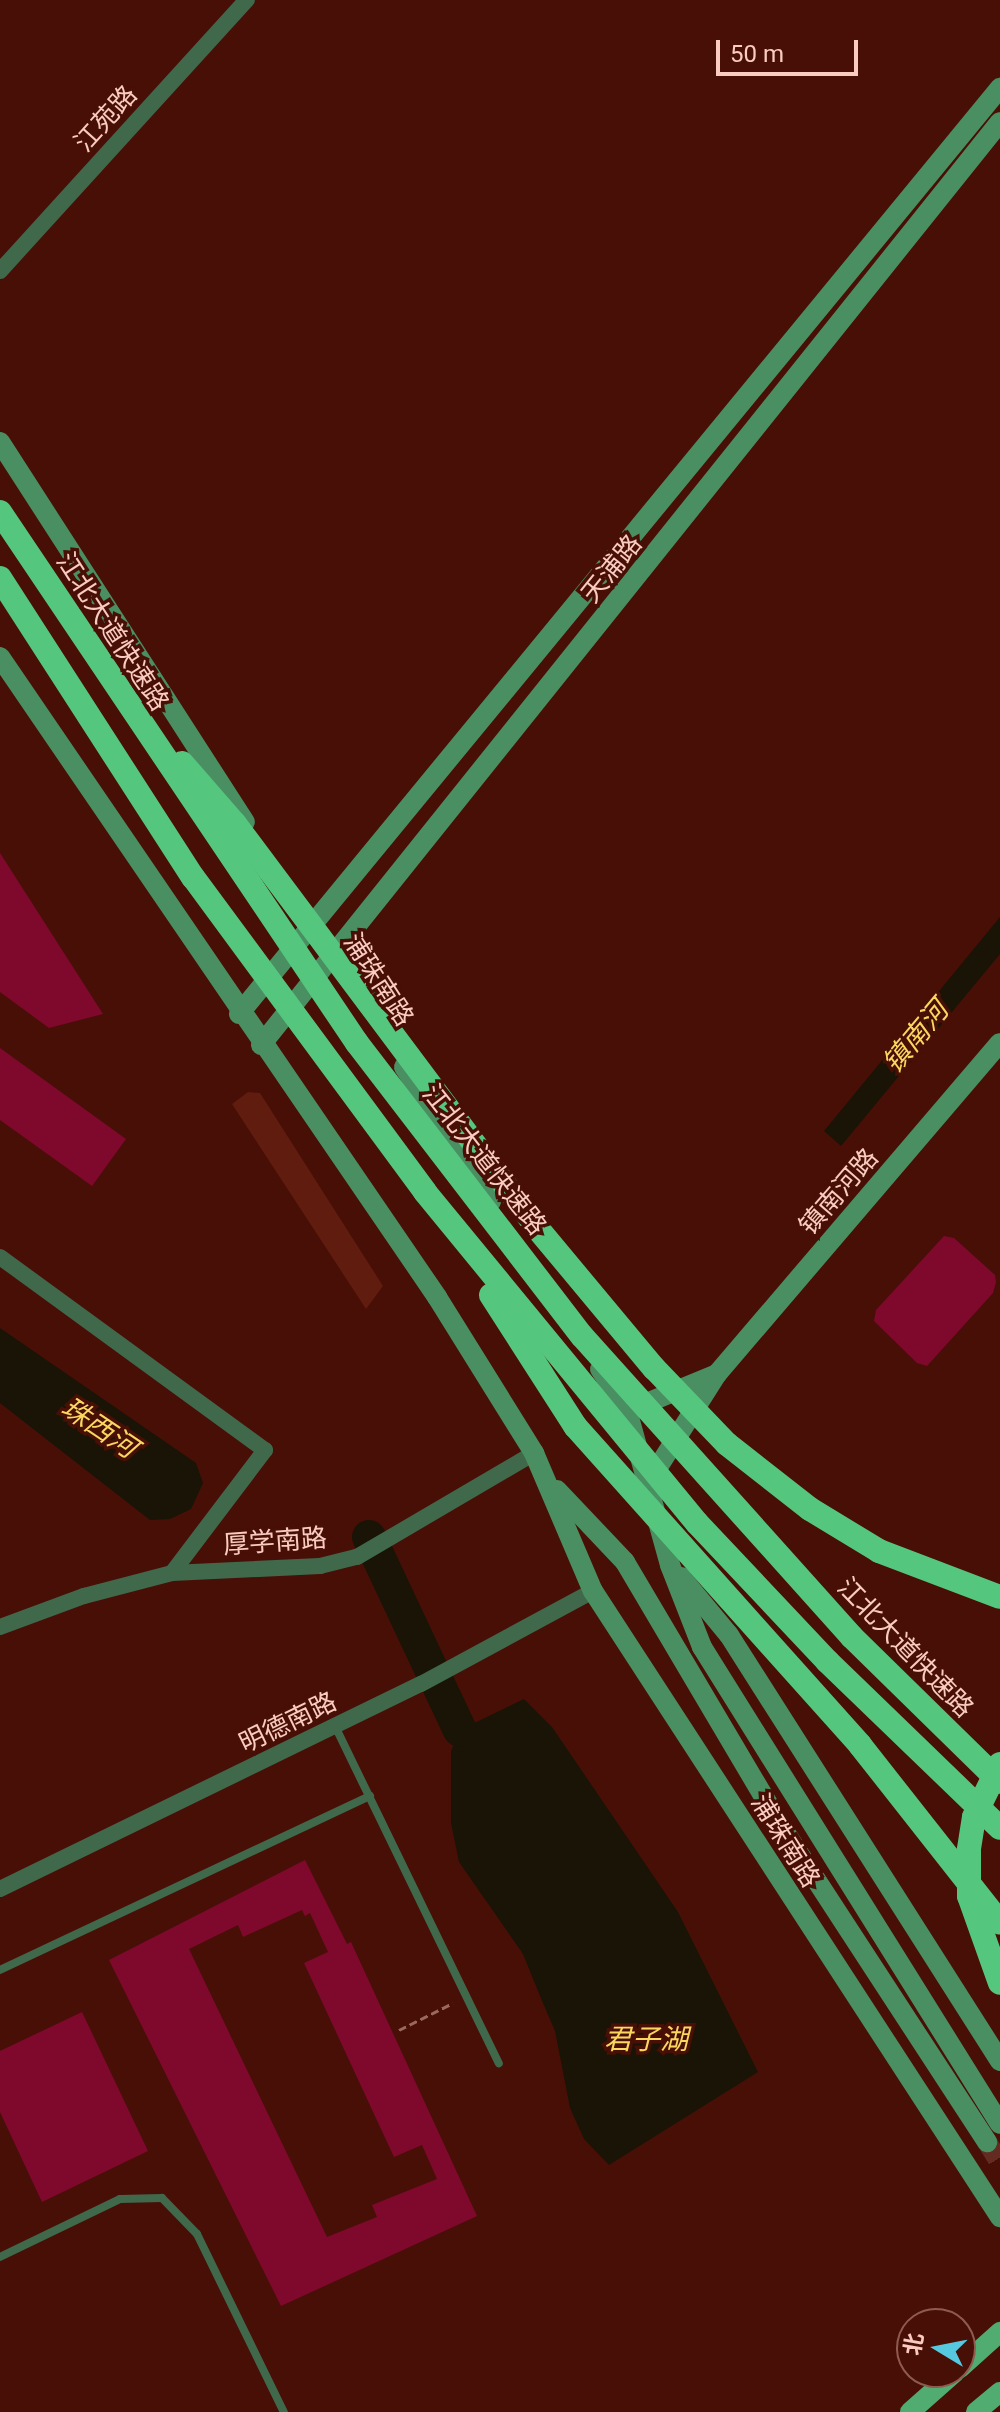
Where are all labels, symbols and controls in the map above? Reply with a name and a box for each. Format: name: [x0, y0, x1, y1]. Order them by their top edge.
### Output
scale bar: [720, 24, 862, 74]
text: 50 m: [730, 40, 784, 68]
street label: 江苑路: [68, 80, 144, 158]
street label: 天浦路: [575, 529, 649, 609]
street label: 江北大道快速路: [49, 547, 175, 717]
street label: 浦珠南路: [337, 928, 419, 1032]
water label: 镇南河: [876, 994, 956, 1080]
street label: 江北大道快速路: [416, 1079, 552, 1241]
street label: 镇南河路: [793, 1143, 885, 1241]
water label: 珠西河: [55, 1391, 143, 1465]
street label: 厚学南路: [222, 1523, 328, 1561]
street label: 江北大道快速路: [831, 1572, 979, 1724]
street label: 明德南路: [234, 1686, 342, 1760]
street label: 浦珠南路: [744, 1789, 826, 1893]
water label: 君子湖: [604, 2023, 688, 2057]
north arrow: [896, 2308, 976, 2388]
text: 北: [900, 2331, 928, 2357]

